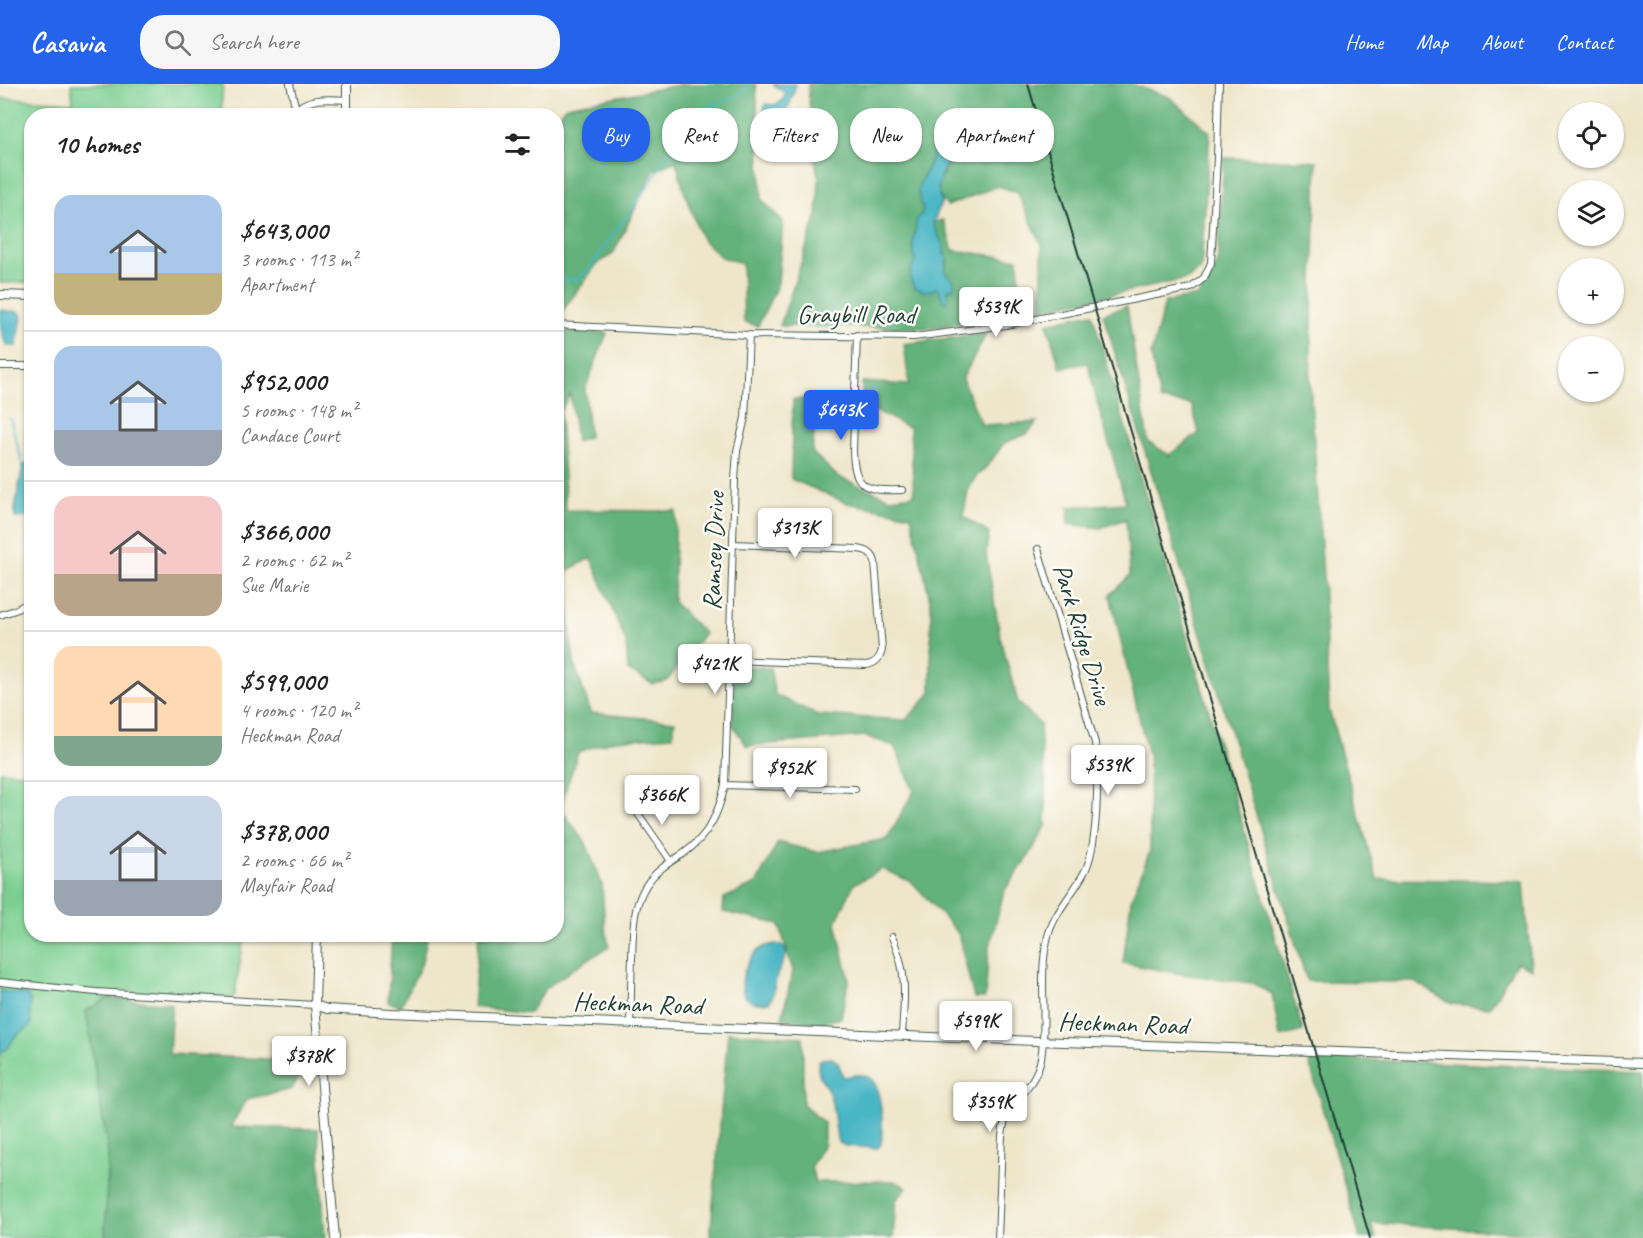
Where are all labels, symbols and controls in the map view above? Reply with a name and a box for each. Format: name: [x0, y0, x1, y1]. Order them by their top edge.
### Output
search box: [140, 15, 560, 69]
text: Casavia: [30, 25, 104, 60]
icon: search: [161, 26, 194, 59]
text: Search here: [209, 28, 299, 56]
text: Home: [1345, 29, 1383, 55]
text: Map: [1416, 29, 1448, 55]
text: About: [1481, 29, 1523, 55]
text: Contact: [1556, 29, 1613, 55]
map controls: [1558, 102, 1624, 402]
button: locate: [1558, 102, 1624, 168]
chip: Buy: [582, 108, 650, 162]
chip: Rent: [662, 108, 738, 162]
chip: Filters: [750, 108, 838, 162]
chip: New: [850, 108, 922, 162]
chip: Apartment: [934, 108, 1054, 162]
text: 10 homes: [54, 128, 139, 161]
icon: filters: [501, 128, 534, 161]
button: layers: [1558, 180, 1624, 246]
text: $643,000: [240, 214, 328, 247]
icon: home: [102, 219, 174, 291]
text: 3 rooms · 113 m²: [240, 247, 357, 272]
button: +: [1558, 258, 1624, 324]
text: Apartment: [240, 272, 313, 297]
pin: $539K: [954, 287, 1038, 338]
text: $539K: [973, 294, 1019, 319]
street label: Graybill Road: [797, 298, 919, 331]
button: −: [1558, 336, 1624, 402]
text: $952,000: [240, 365, 326, 398]
icon: home: [102, 370, 174, 442]
pin: $643K: [799, 390, 883, 441]
text: $643K: [818, 397, 864, 422]
text: 5 rooms · 148 m²: [240, 398, 357, 423]
text: Candace Court: [240, 423, 340, 448]
street label: Ramsey Drive: [695, 489, 732, 611]
pin: $313K: [753, 508, 837, 559]
text: $366,000: [240, 515, 328, 548]
text: $313K: [772, 515, 818, 540]
icon: home: [102, 520, 174, 592]
text: 2 rooms · 62 m²: [240, 548, 348, 573]
street label: Park Ridge Drive: [1045, 560, 1120, 710]
text: Sue Marie: [240, 573, 308, 598]
pin: $421K: [673, 644, 757, 695]
text: $421K: [692, 651, 738, 676]
text: $599,000: [240, 665, 326, 698]
icon: home: [102, 670, 174, 742]
text: 4 rooms · 120 m²: [240, 698, 357, 723]
text: Heckman Road: [240, 723, 339, 748]
pin: $539K: [1066, 745, 1150, 796]
pin: $952K: [748, 748, 832, 799]
text: $539K: [1085, 752, 1131, 777]
text: $952K: [767, 755, 813, 780]
pin: $366K: [620, 775, 704, 826]
text: $366K: [639, 782, 686, 807]
text: $378,000: [240, 815, 327, 848]
icon: home: [102, 820, 174, 892]
text: 2 rooms · 66 m²: [240, 848, 348, 873]
text: Mayfair Road: [240, 873, 333, 898]
street label: Heckman Road: [573, 985, 707, 1022]
pin: $599K: [934, 1001, 1018, 1052]
street label: Heckman Road: [1058, 1005, 1192, 1042]
text: $599K: [953, 1008, 999, 1033]
pin: $378K: [267, 1036, 351, 1087]
text: $378K: [286, 1043, 332, 1068]
pin: $359K: [948, 1082, 1032, 1133]
text: $359K: [967, 1089, 1013, 1114]

